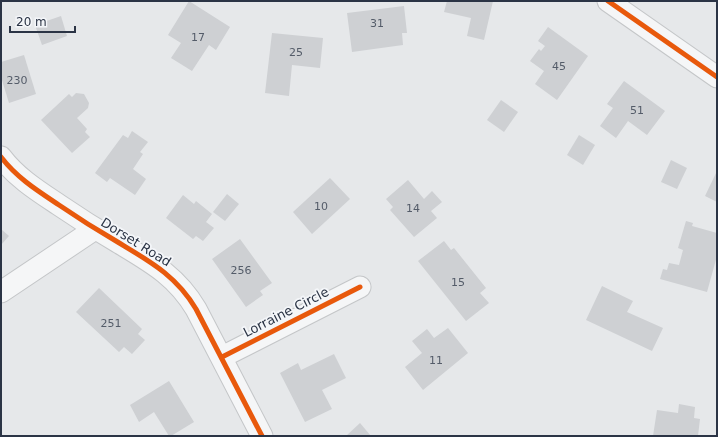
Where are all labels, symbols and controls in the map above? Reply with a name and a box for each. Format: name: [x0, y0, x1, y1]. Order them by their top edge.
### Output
scale bar: [10, 8, 75, 34]
text: 20 m: [16, 15, 47, 29]
house number: 31: [370, 17, 384, 30]
house number: 17: [191, 31, 205, 44]
house number: 25: [289, 46, 303, 59]
house number: 45: [552, 60, 566, 73]
house number: 230: [7, 74, 28, 87]
house number: 51: [630, 104, 644, 117]
house number: 10: [314, 200, 328, 213]
house number: 14: [406, 202, 420, 215]
street label: Dorset Road: [98, 214, 174, 270]
house number: 256: [231, 264, 252, 277]
house number: 15: [451, 276, 465, 289]
street label: Lorraine Circle: [241, 284, 331, 340]
house number: 251: [101, 317, 122, 330]
house number: 11: [429, 354, 443, 367]

